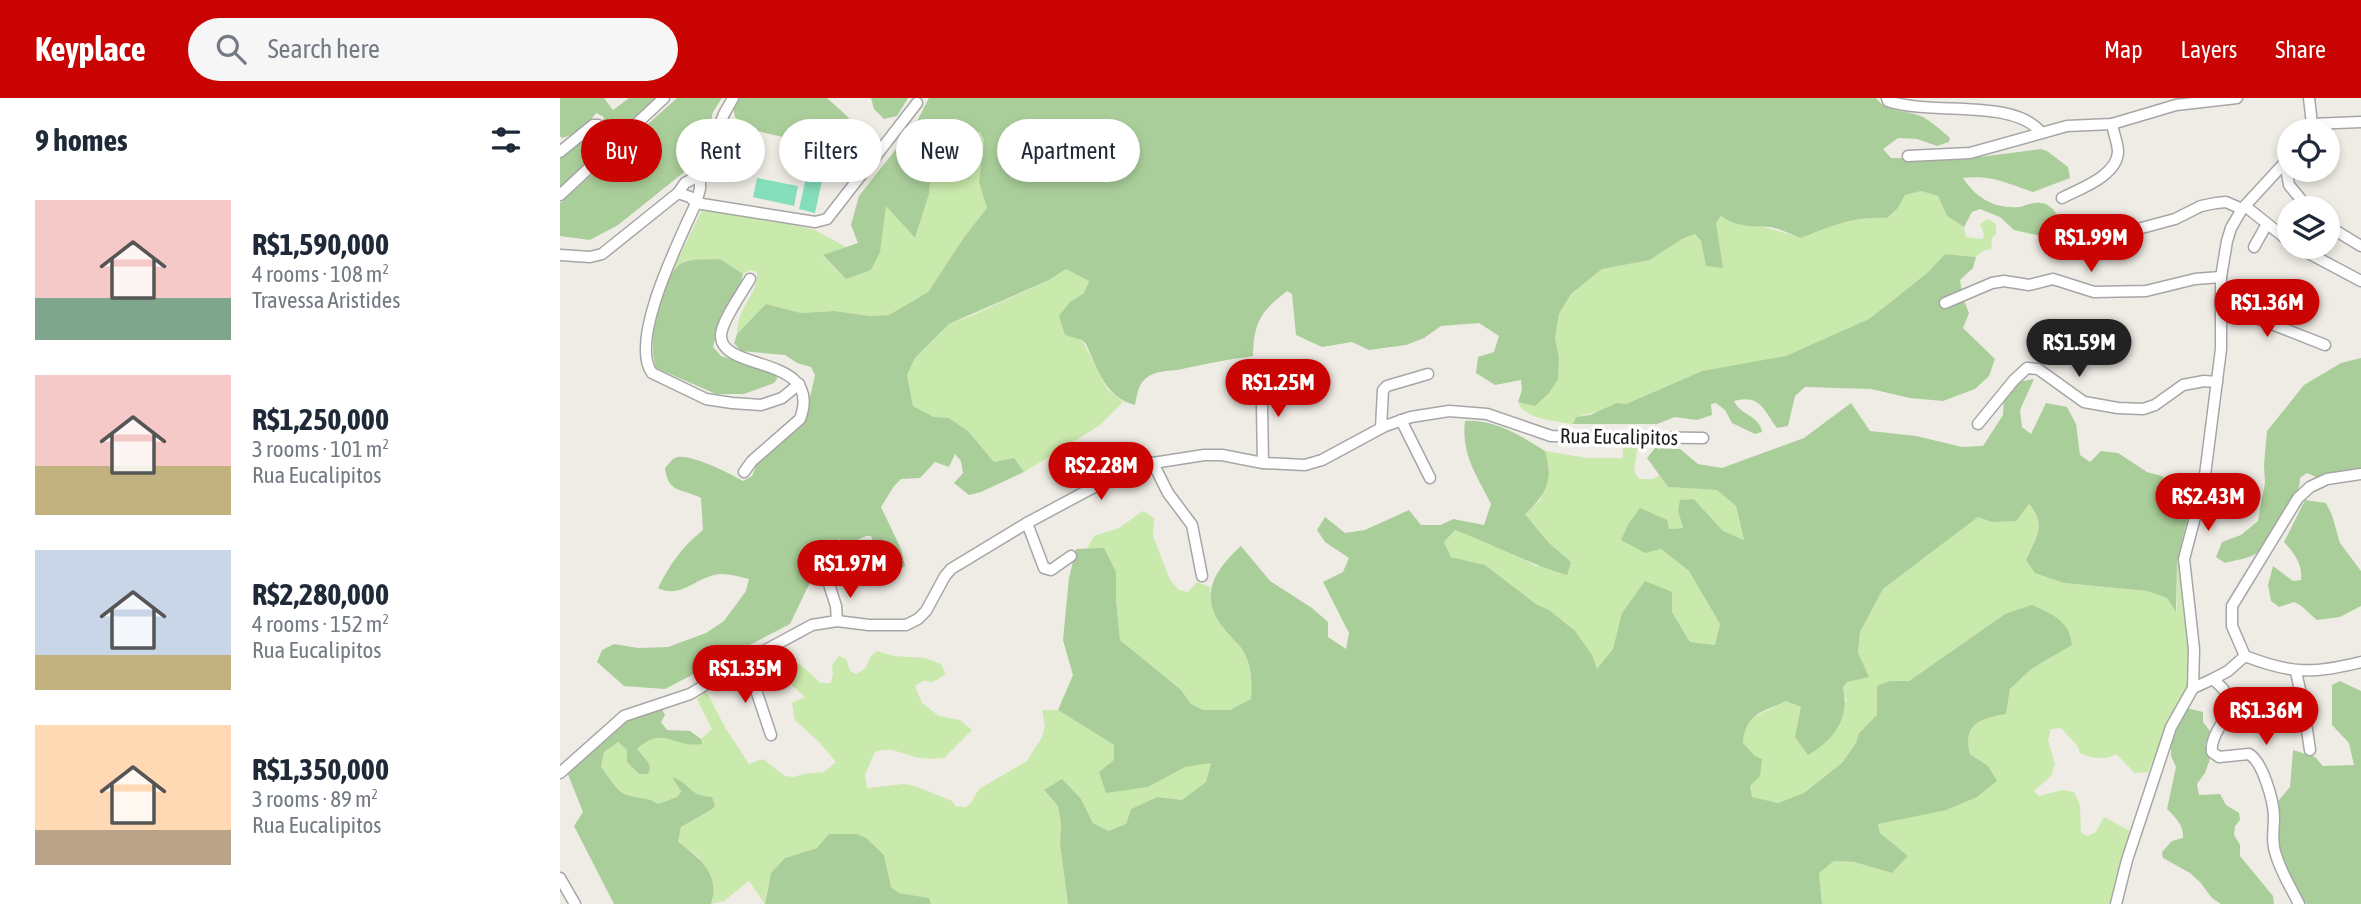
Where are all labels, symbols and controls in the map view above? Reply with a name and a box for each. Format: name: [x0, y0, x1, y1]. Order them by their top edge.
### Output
search box: [188, 18, 678, 81]
text: Keyplace: [35, 30, 146, 68]
icon: search: [212, 30, 250, 68]
text: Search here: [268, 34, 380, 64]
text: Map: [2104, 36, 2143, 63]
text: Layers: [2181, 36, 2237, 63]
text: Share: [2275, 36, 2326, 63]
chip: Buy: [581, 119, 662, 182]
chip: Rent: [676, 119, 765, 182]
chip: Filters: [779, 119, 882, 182]
chip: New: [896, 119, 983, 182]
chip: Apartment: [997, 119, 1140, 182]
map controls: [2277, 119, 2340, 259]
button: locate: [2277, 119, 2340, 182]
icon: filters: [487, 121, 525, 159]
text: 9 homes: [35, 123, 128, 157]
button: layers: [2277, 196, 2340, 259]
pin: R$1.99M: [2026, 214, 2156, 274]
text: R$1.99M: [2054, 224, 2128, 250]
text: R$1,590,000: [252, 227, 389, 261]
icon: home: [91, 228, 175, 312]
text: 4 rooms · 108 m²: [252, 261, 389, 287]
pin: R$1.36M: [2202, 280, 2332, 339]
text: Travessa Aristides: [252, 287, 400, 313]
text: R$1.36M: [2230, 289, 2304, 315]
pin: R$1.59M: [2014, 320, 2144, 379]
text: R$1.59M: [2042, 329, 2116, 355]
pin: R$1.25M: [1213, 360, 1343, 419]
text: R$1.25M: [1241, 369, 1315, 395]
text: R$1,250,000: [252, 402, 389, 436]
icon: home: [91, 403, 175, 487]
street label: Rua Eucalipitos: [1560, 423, 1678, 449]
text: 3 rooms · 101 m²: [252, 436, 389, 462]
pin: R$2.28M: [1036, 442, 1166, 502]
text: R$2.28M: [1064, 452, 1138, 478]
text: Rua Eucalipitos: [252, 462, 381, 488]
pin: R$2.43M: [2143, 474, 2273, 533]
text: R$2.43M: [2171, 483, 2245, 509]
pin: R$1.97M: [785, 540, 915, 600]
text: R$1.97M: [813, 550, 887, 576]
text: R$2,280,000: [252, 577, 389, 611]
icon: home: [91, 578, 175, 662]
text: 4 rooms · 152 m²: [252, 611, 389, 637]
text: Rua Eucalipitos: [252, 637, 381, 663]
pin: R$1.35M: [680, 646, 810, 705]
text: R$1.35M: [708, 655, 782, 681]
pin: R$1.36M: [2201, 688, 2331, 747]
text: R$1.36M: [2229, 697, 2303, 723]
text: R$1,350,000: [252, 752, 389, 786]
icon: home: [91, 753, 175, 837]
text: 3 rooms · 89 m²: [252, 786, 378, 812]
text: Rua Eucalipitos: [252, 812, 381, 838]

